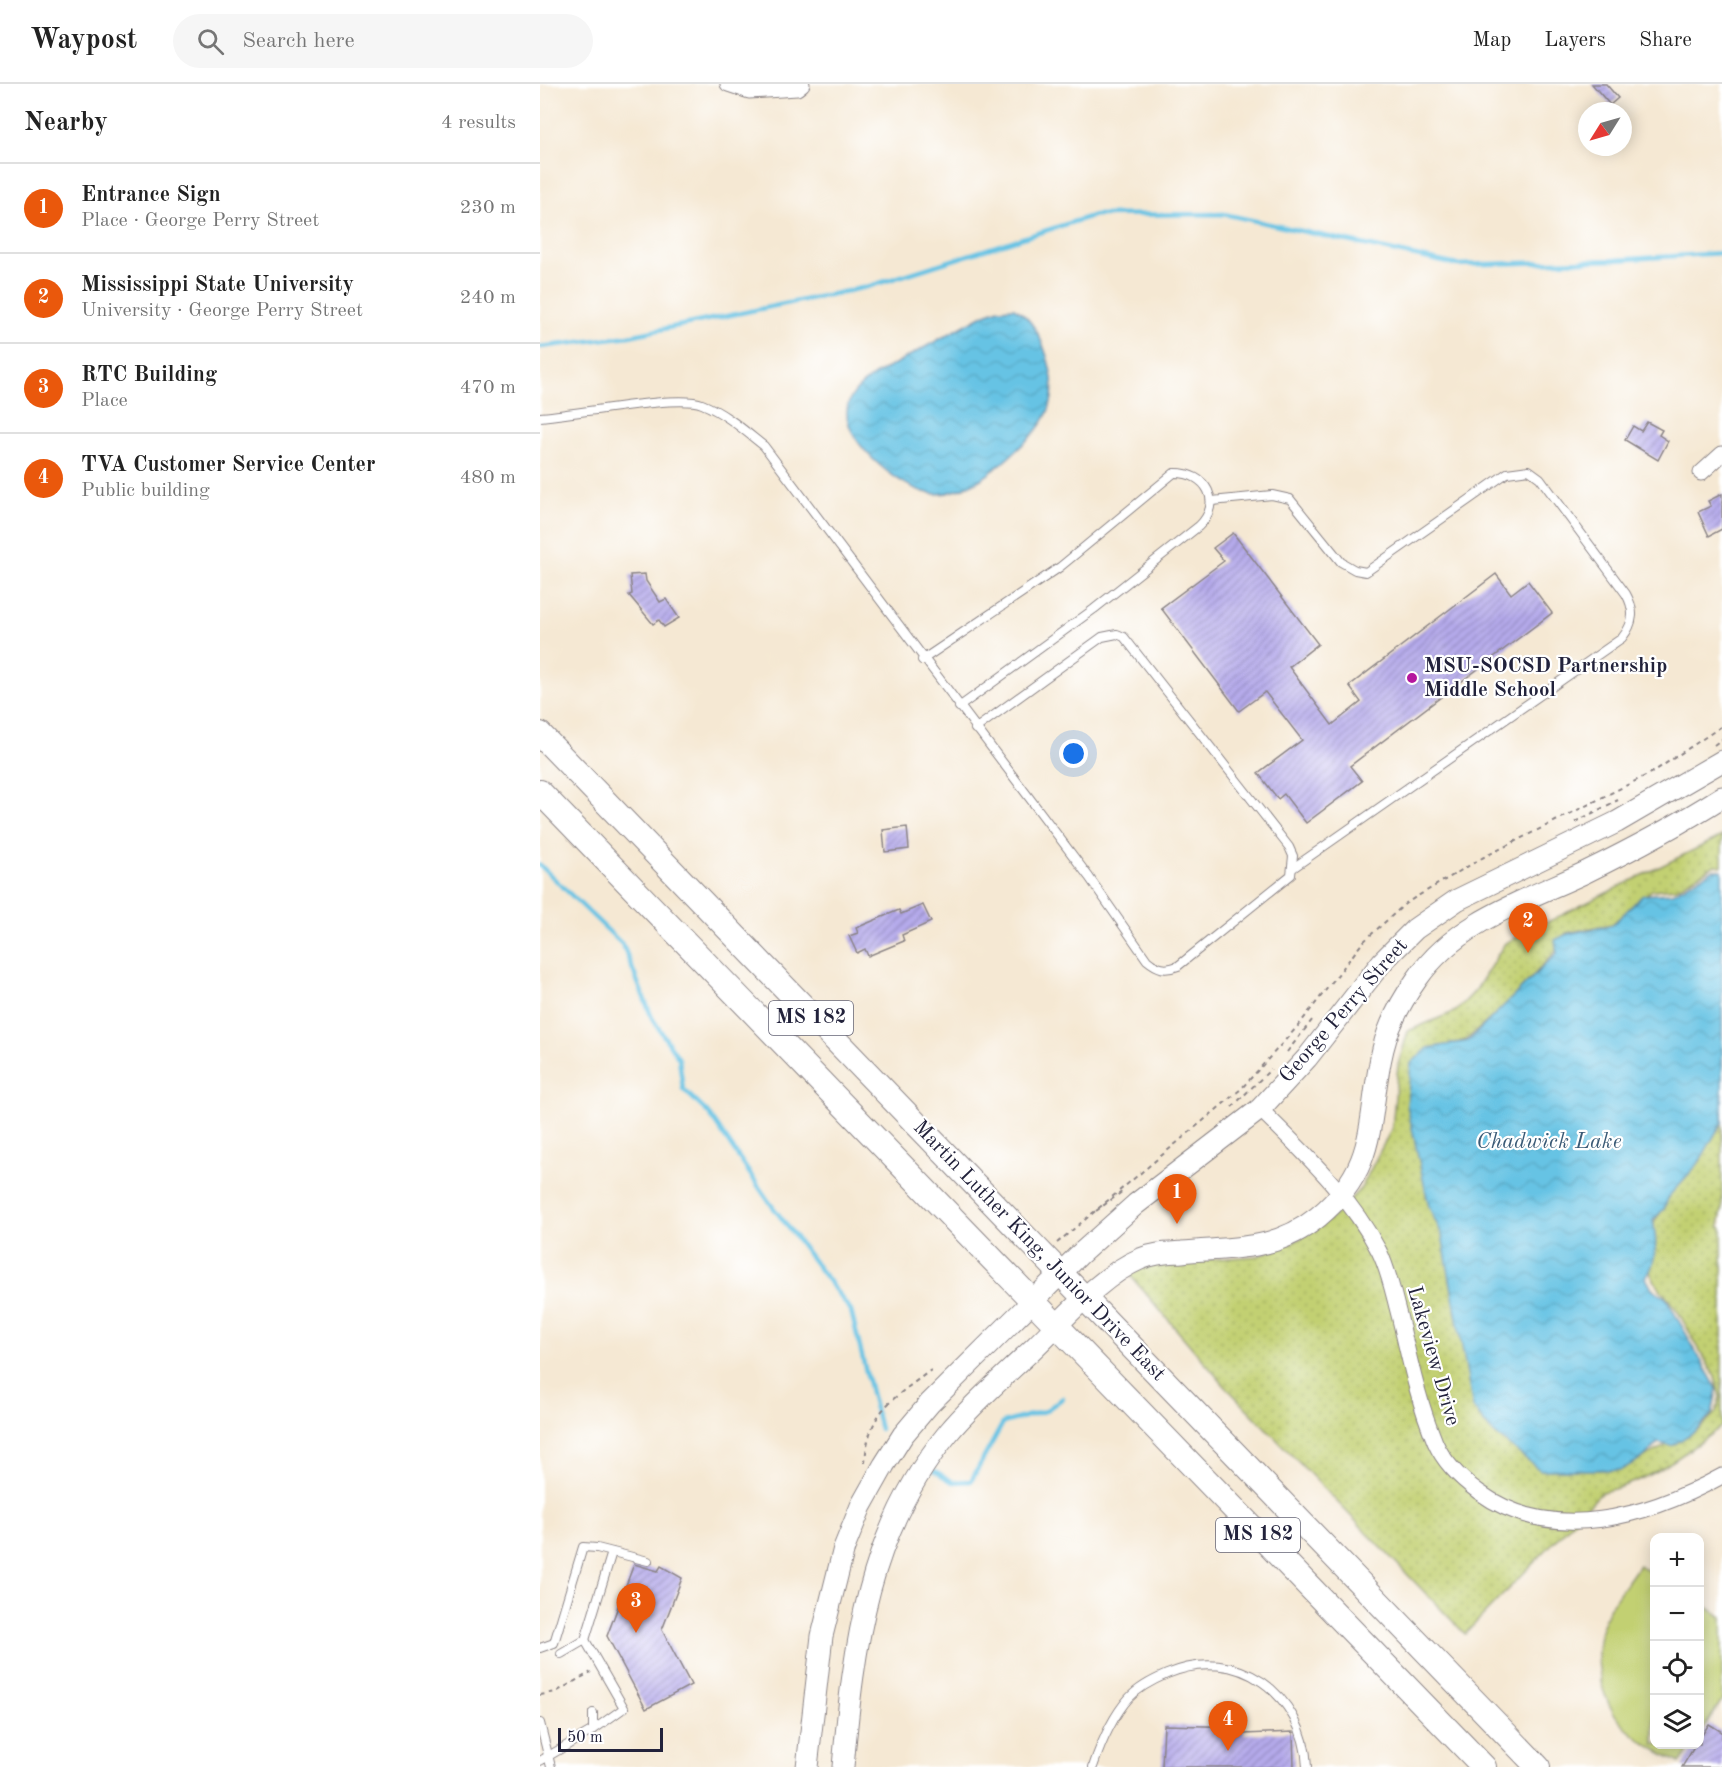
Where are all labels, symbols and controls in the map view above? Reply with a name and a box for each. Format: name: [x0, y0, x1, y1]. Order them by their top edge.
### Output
search box: [173, 14, 593, 68]
icon: search: [194, 25, 227, 58]
text: Waypost: [30, 27, 137, 55]
text: Search here: [242, 30, 355, 52]
text: Map: [1472, 30, 1511, 51]
text: Layers: [1544, 30, 1606, 51]
text: Share: [1639, 30, 1692, 51]
north arrow: [1578, 102, 1632, 156]
text: Nearby: [24, 110, 108, 136]
text: 4 results: [441, 113, 516, 133]
text: Entrance Sign: [81, 184, 221, 206]
text: 1: [38, 198, 49, 218]
text: 230 m: [460, 198, 516, 218]
text: Place · George Perry Street: [81, 211, 319, 231]
text: Mississippi State University: [81, 274, 354, 296]
text: 2: [38, 288, 49, 308]
text: 240 m: [460, 288, 516, 308]
text: University · George Perry Street: [81, 301, 363, 321]
text: RTC Building: [81, 364, 217, 386]
text: 3: [38, 378, 49, 398]
text: 470 m: [460, 378, 516, 398]
text: Place: [81, 391, 128, 411]
text: TVA Customer Service Center: [81, 454, 376, 476]
text: 4: [38, 468, 49, 488]
text: 480 m: [460, 468, 516, 488]
text: Public building: [81, 481, 210, 501]
place label: MSU-SOCSD Partnership Middle School: [1424, 656, 1667, 701]
marker: MSU-SOCSD Partnership Middle School: [1405, 671, 1419, 685]
your location: [1059, 739, 1088, 768]
pin: 2: [1508, 904, 1548, 953]
street label: George Perry Street: [1276, 935, 1412, 1087]
road number: MS 182: [769, 1001, 853, 1035]
street label: Martin Luther King, Junior Drive East: [909, 1117, 1169, 1385]
water label: Chadwick Lake: [1476, 1131, 1622, 1153]
pin: 1: [1158, 1174, 1196, 1224]
street label: Lakeview Drive: [1403, 1284, 1463, 1428]
road number: MS 182: [1216, 1518, 1300, 1552]
map controls: [1650, 1533, 1704, 1749]
button: +: [1650, 1533, 1704, 1587]
pin: 3: [616, 1584, 656, 1633]
button: −: [1650, 1587, 1704, 1641]
button: locate: [1650, 1641, 1704, 1695]
button: layers: [1650, 1695, 1704, 1749]
pin: 4: [1208, 1702, 1248, 1751]
scale bar: [558, 1725, 663, 1752]
text: 50 m: [567, 1730, 603, 1746]

